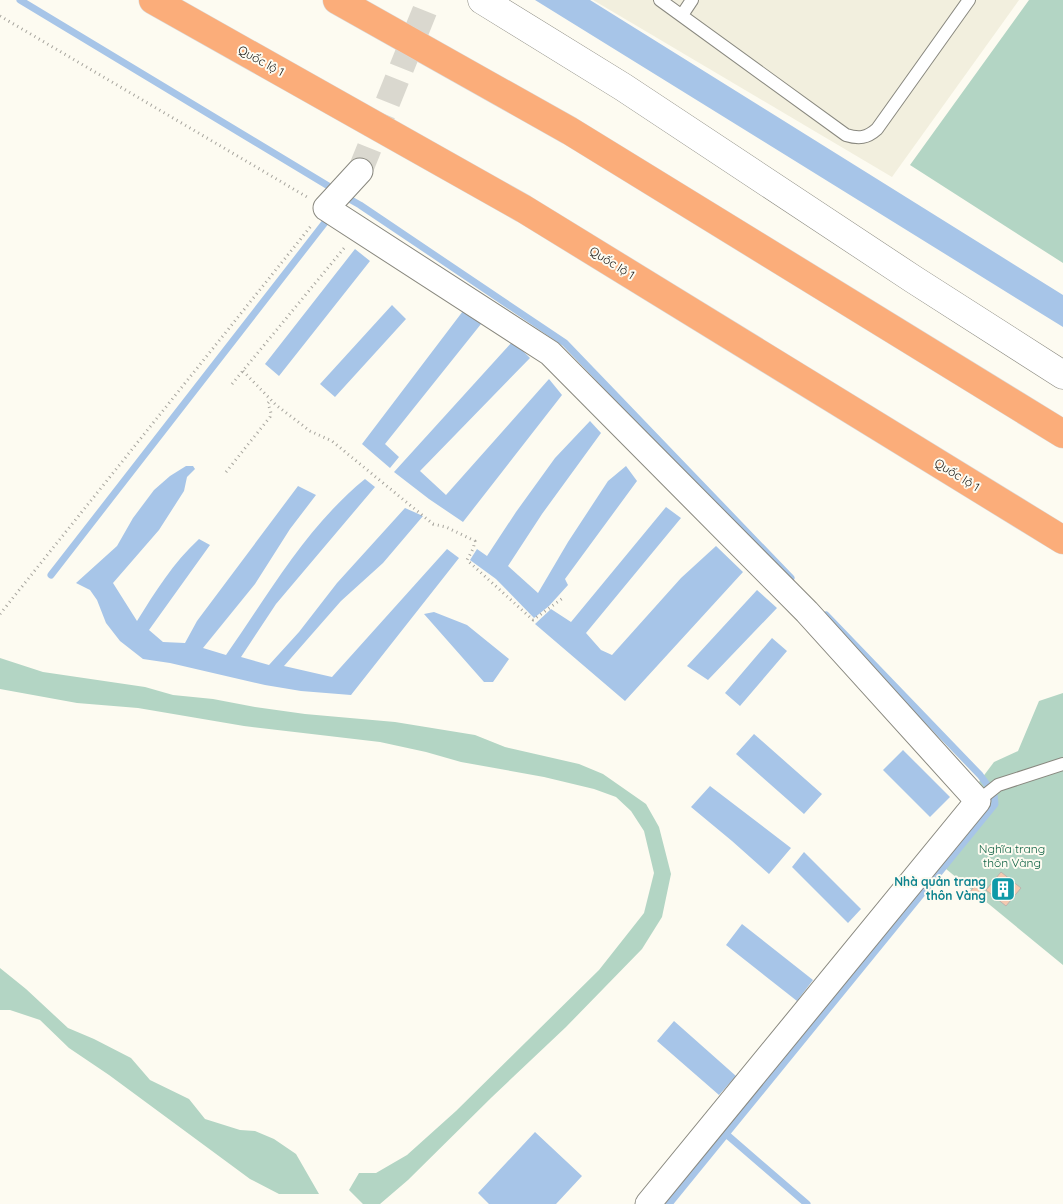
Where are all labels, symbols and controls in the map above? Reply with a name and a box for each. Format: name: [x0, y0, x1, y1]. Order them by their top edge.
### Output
street label: Quốc lộ 1: [235, 42, 287, 79]
street label: Quốc lộ 1: [587, 243, 638, 282]
street label: Quốc lộ 1: [932, 455, 983, 494]
park label: Nghĩa trang thôn Vàng: [979, 841, 1045, 870]
place label: Nhà quản trang thôn Vàng: [894, 874, 986, 903]
building icon: Nhà quản trang thôn Vàng: [990, 876, 1016, 902]

